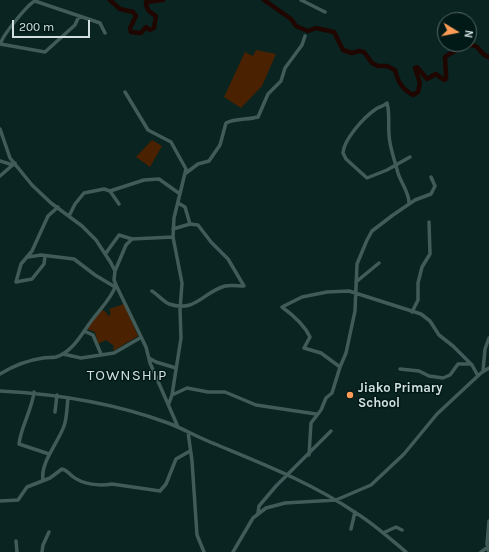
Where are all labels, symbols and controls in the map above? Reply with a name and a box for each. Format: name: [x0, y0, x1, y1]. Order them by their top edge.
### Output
scale bar: [14, 12, 92, 38]
north arrow: [437, 12, 477, 52]
text: 200 m: [19, 20, 54, 34]
text: N: [461, 29, 475, 39]
district label: TOWNSHIP: [87, 367, 167, 385]
place label: Jiako Primary School: [358, 380, 442, 411]
marker: Jiako Primary School: [345, 390, 355, 400]

